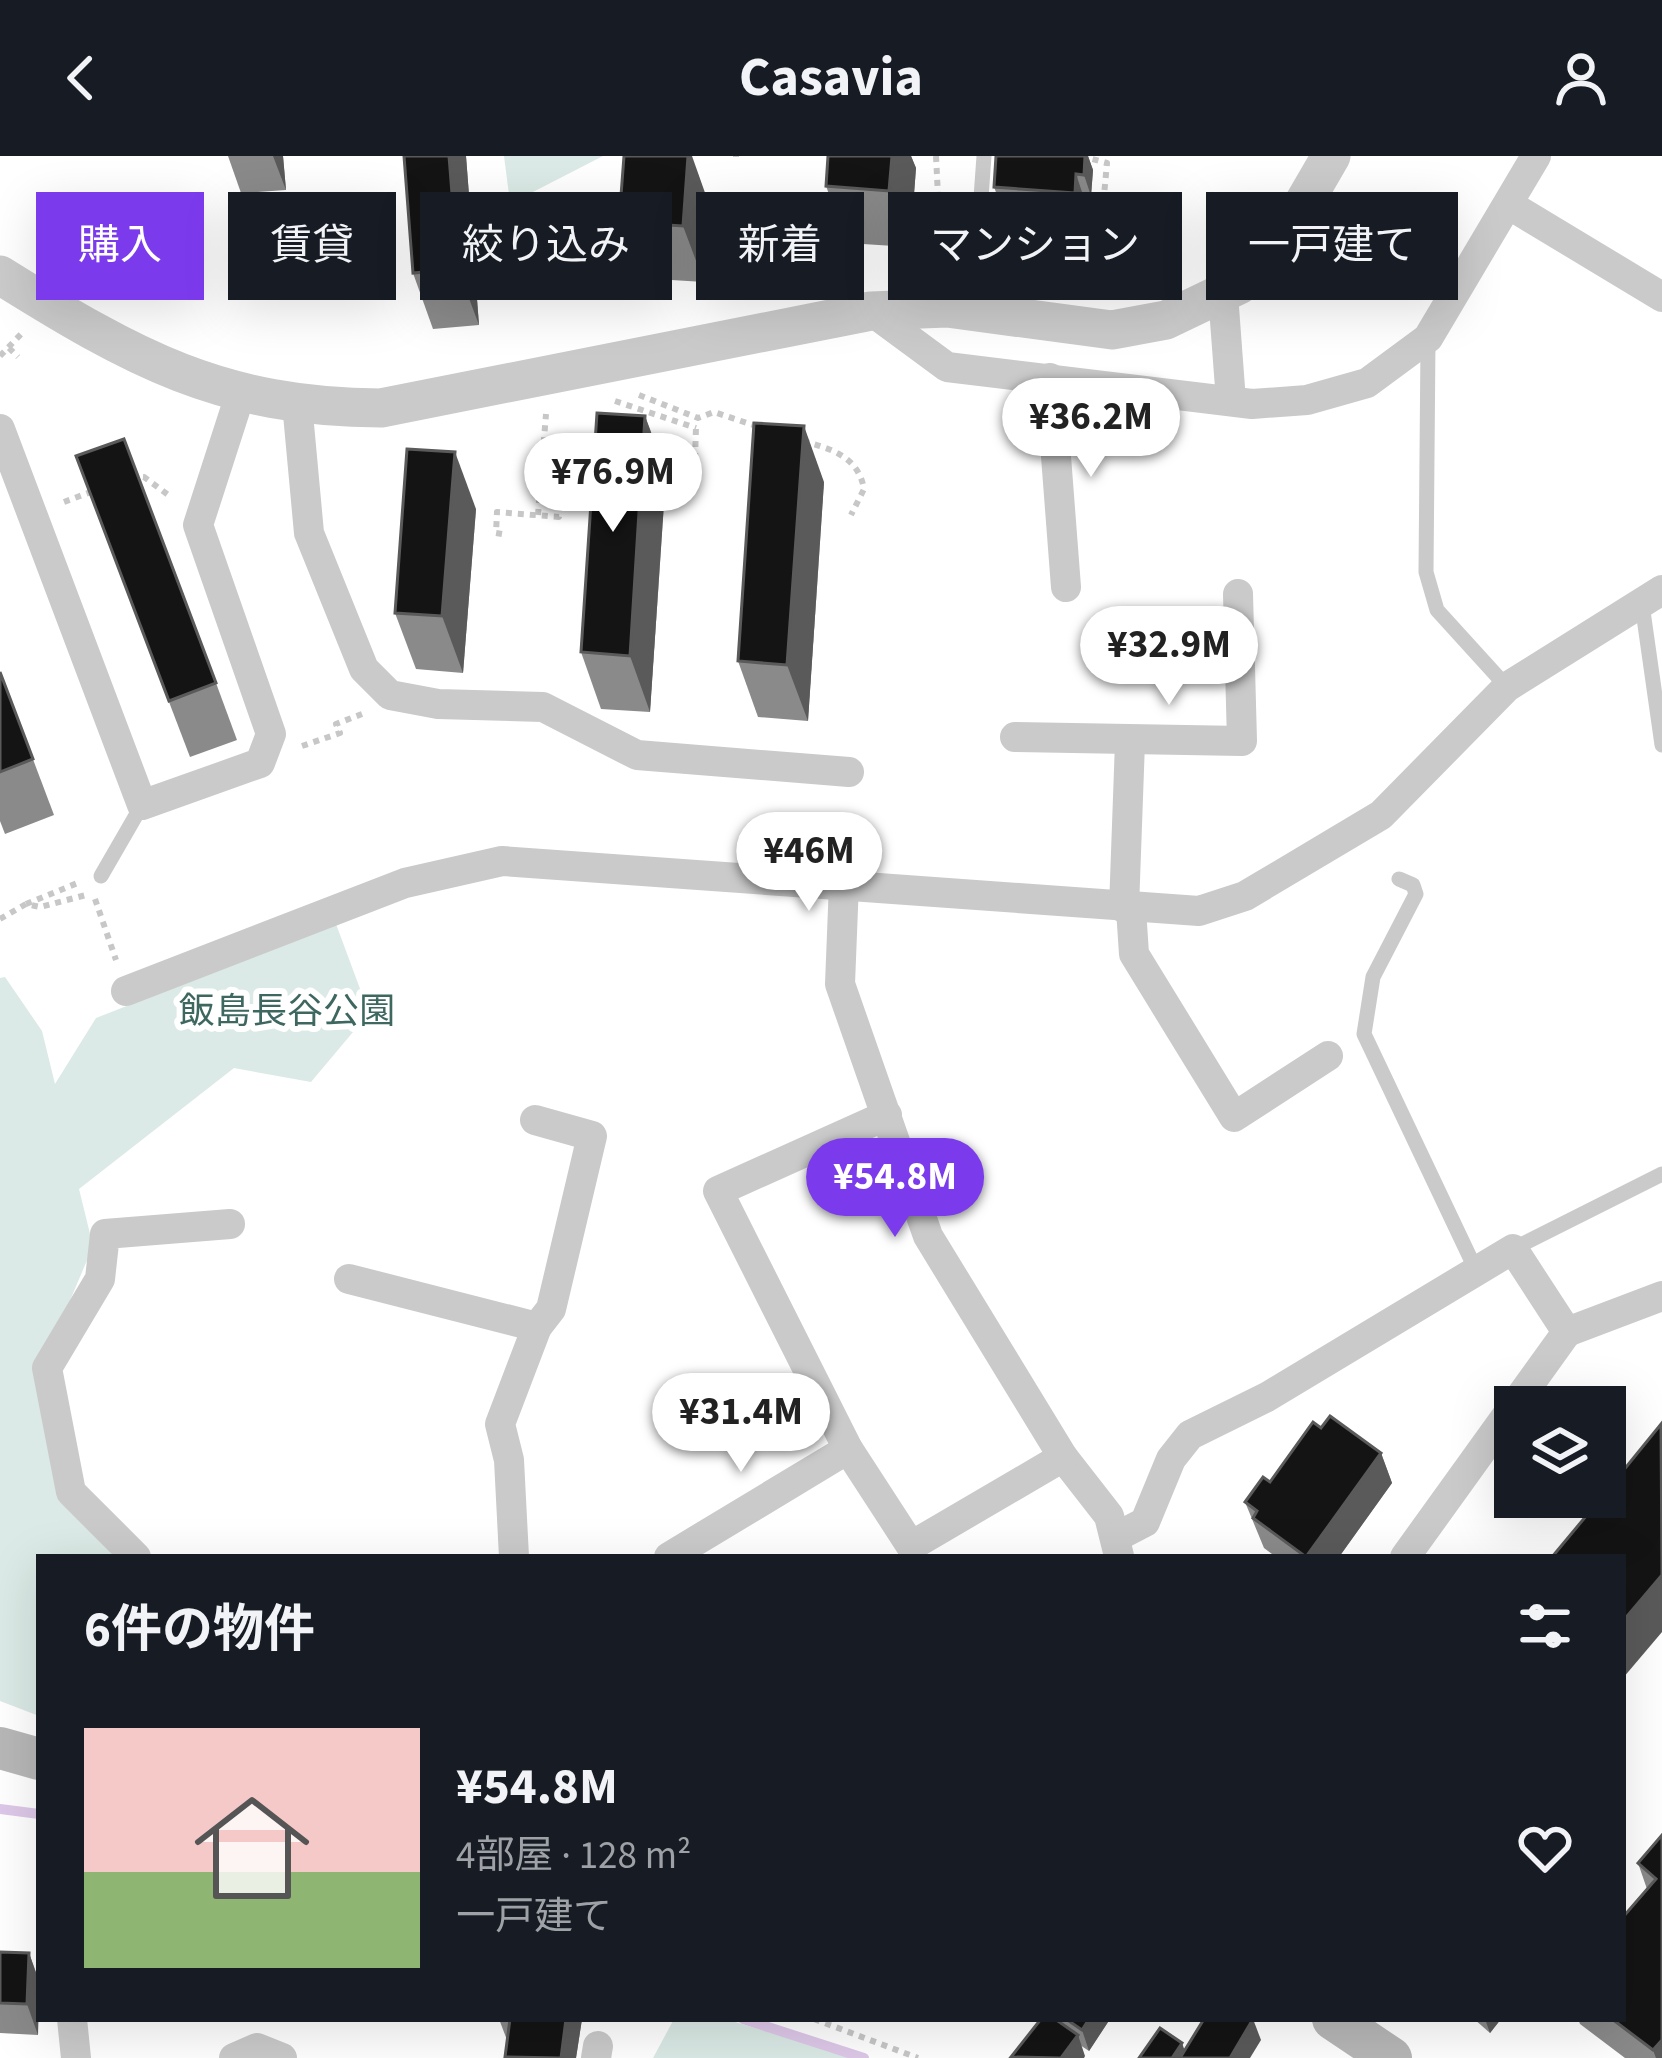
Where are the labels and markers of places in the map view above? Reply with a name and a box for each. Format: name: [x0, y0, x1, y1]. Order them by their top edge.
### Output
pin: ¥36.2M: [993, 378, 1189, 480]
pin: ¥76.9M: [515, 433, 711, 535]
pin: ¥32.9M: [1071, 606, 1267, 708]
pin: ¥46M: [738, 812, 880, 914]
pin: ¥54.8M: [797, 1138, 993, 1240]
pin: ¥31.4M: [643, 1373, 839, 1475]

